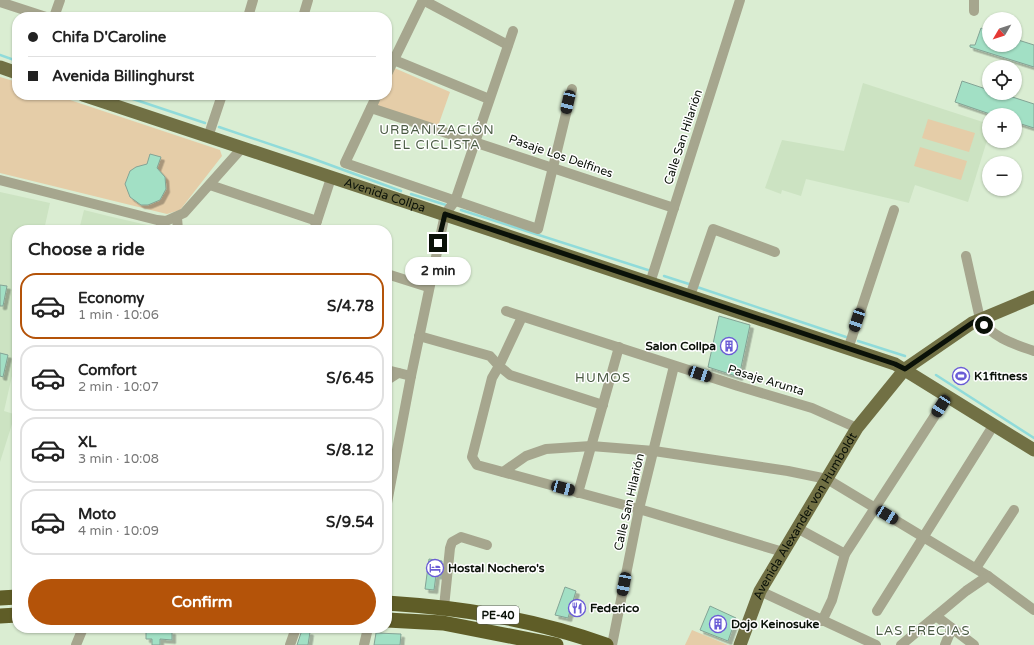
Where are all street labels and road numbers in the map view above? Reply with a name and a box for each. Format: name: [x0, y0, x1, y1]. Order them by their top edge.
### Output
street label: Calle San Hilarión: [661, 88, 705, 186]
street label: Pasaje Los Delfines: [507, 132, 615, 180]
street label: Avenida Collpa: [342, 175, 427, 215]
street label: Pasaje Arunta: [726, 362, 806, 398]
street label: Avenida Alexander von Humboldt: [750, 429, 860, 601]
street label: Calle San Hilarión: [611, 452, 647, 552]
road number: PE-40: [477, 606, 519, 624]

